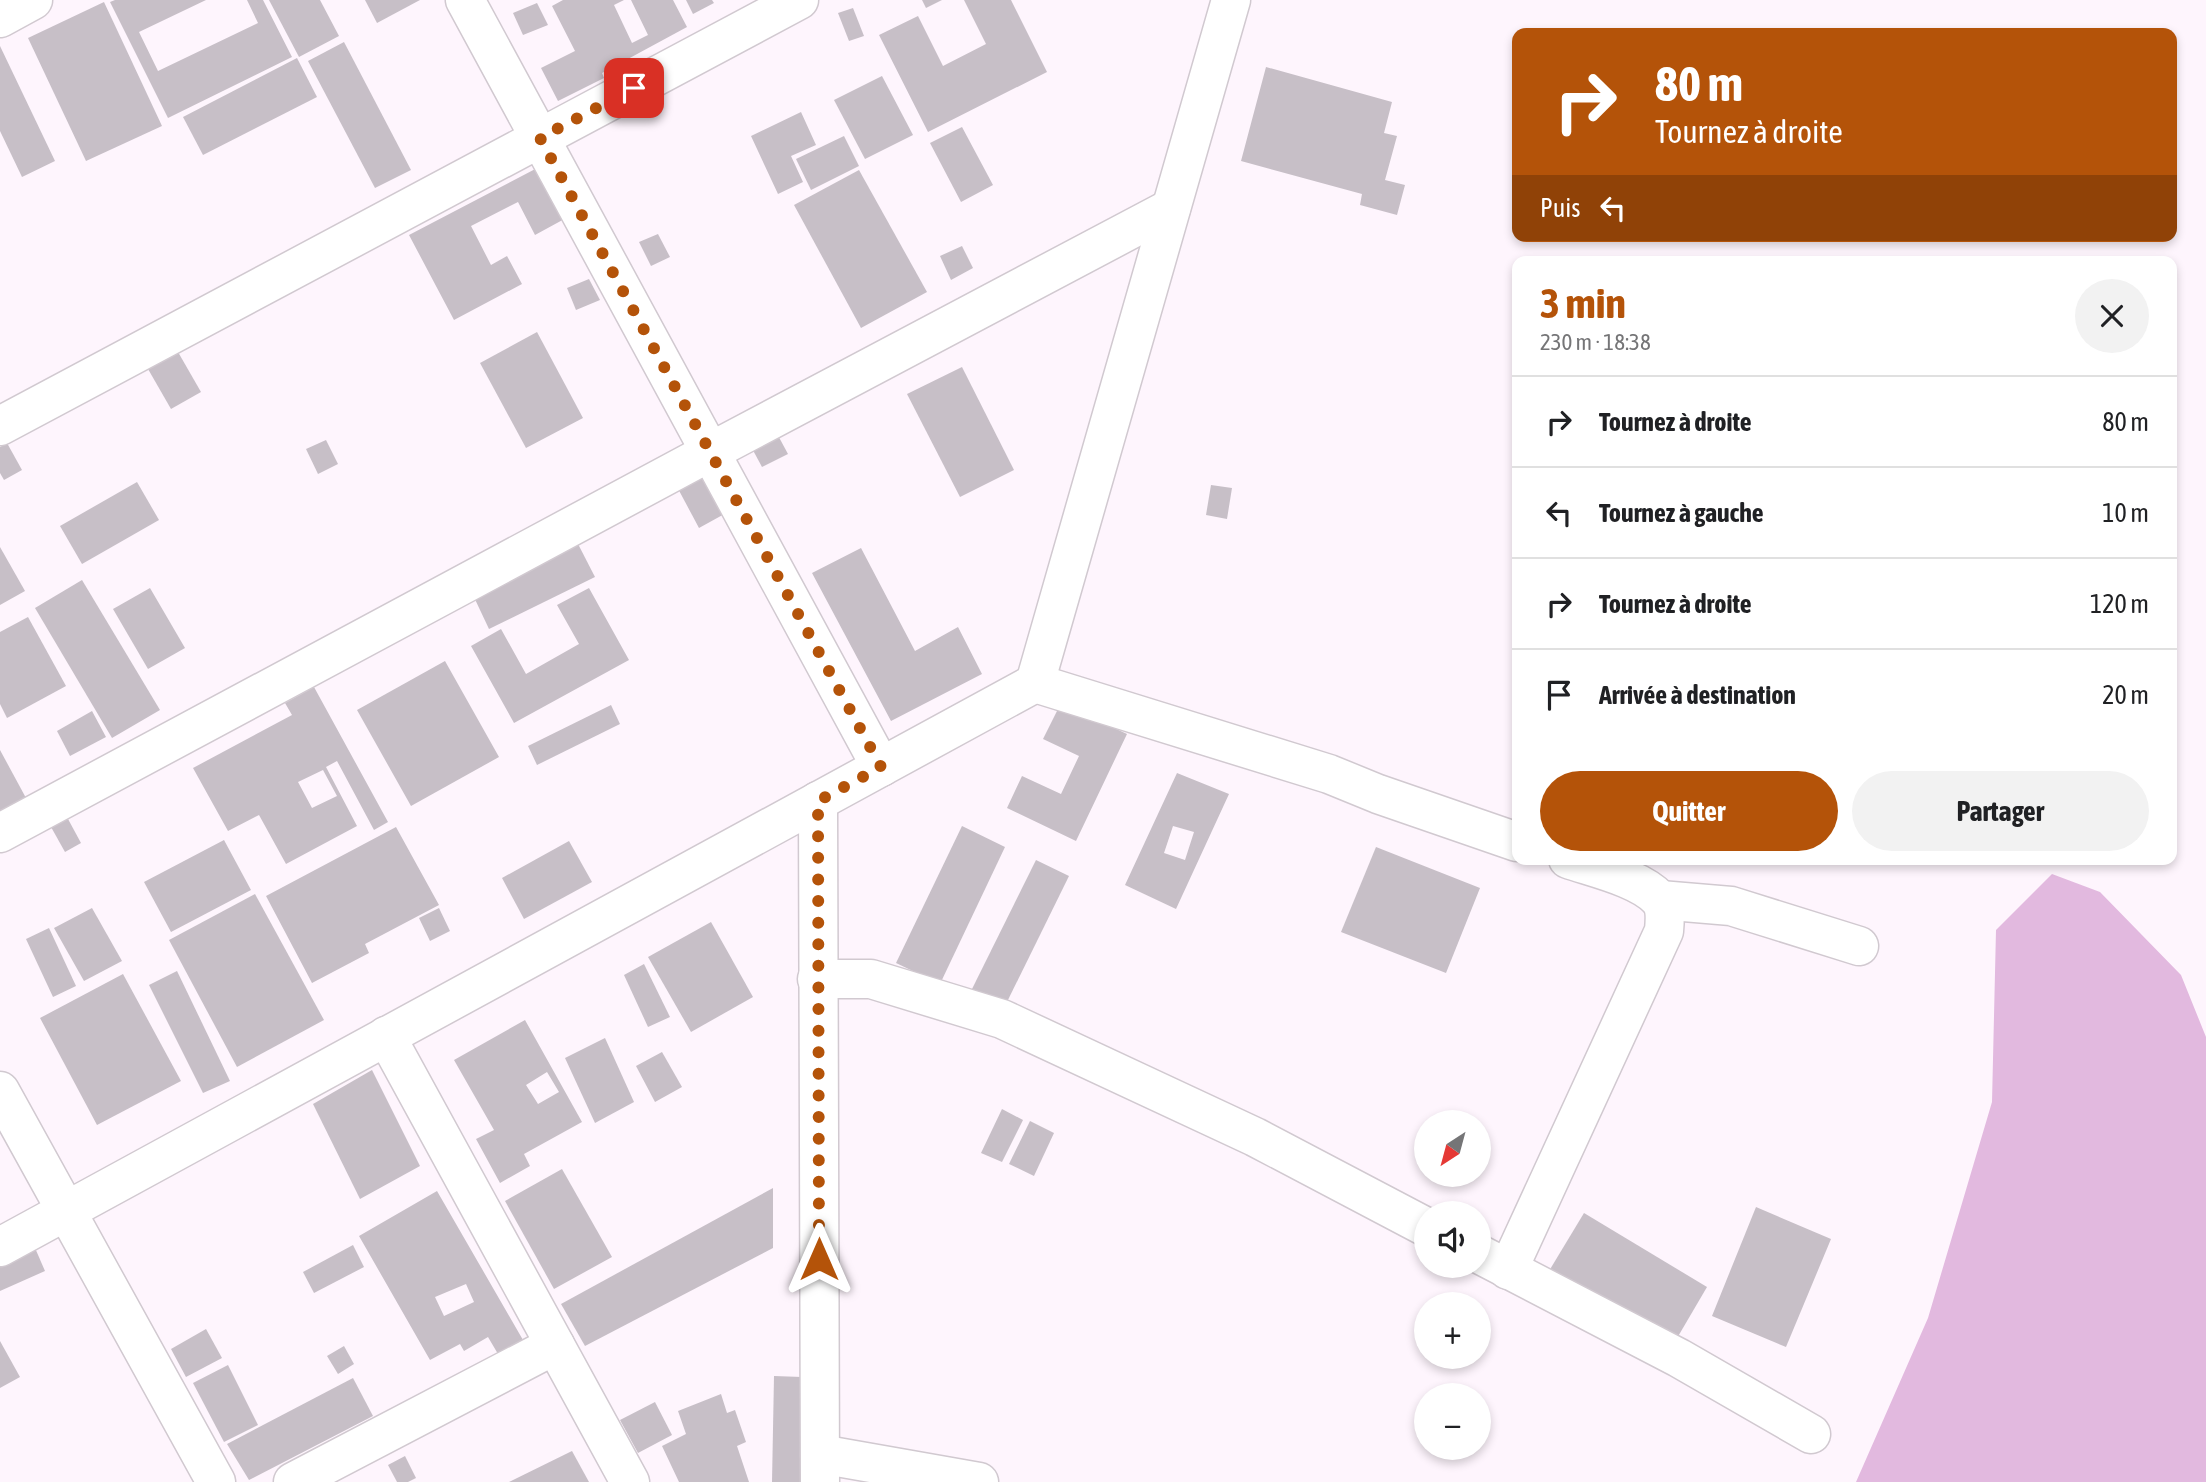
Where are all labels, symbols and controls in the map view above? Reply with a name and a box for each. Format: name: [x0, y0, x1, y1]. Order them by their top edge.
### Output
text: 80 m: [1655, 55, 1743, 111]
icon: right: [1540, 56, 1631, 147]
pin: [604, 58, 664, 118]
icon: arrive: [615, 69, 653, 107]
text: Tournez à droite: [1655, 113, 1843, 150]
icon: left: [1594, 189, 1632, 227]
text: Puis: [1540, 193, 1580, 223]
text: 3 min: [1540, 279, 1626, 327]
button: close: [2075, 279, 2149, 353]
text: 230 m · 18:38: [1540, 329, 1651, 355]
icon: right: [1540, 403, 1578, 441]
text: Tournez à droite: [1599, 407, 1752, 437]
text: 80 m: [2102, 407, 2149, 437]
icon: left: [1540, 494, 1578, 532]
text: Tournez à gauche: [1599, 498, 1764, 528]
text: 10 m: [2102, 498, 2149, 528]
icon: right: [1540, 585, 1578, 623]
text: Tournez à droite: [1599, 589, 1752, 619]
text: 120 m: [2090, 589, 2149, 619]
icon: arrive: [1540, 676, 1578, 714]
text: Arrivée à destination: [1599, 680, 1796, 710]
text: 20 m: [2102, 680, 2149, 710]
button: Quitter: [1540, 771, 1838, 851]
button: Partager: [1852, 771, 2149, 851]
north arrow: [1414, 1110, 1491, 1186]
map controls: [1414, 1110, 1491, 1460]
button: sound: [1414, 1201, 1491, 1278]
position arrow: [782, 1222, 856, 1296]
button: +: [1414, 1292, 1491, 1369]
button: −: [1414, 1383, 1491, 1460]

